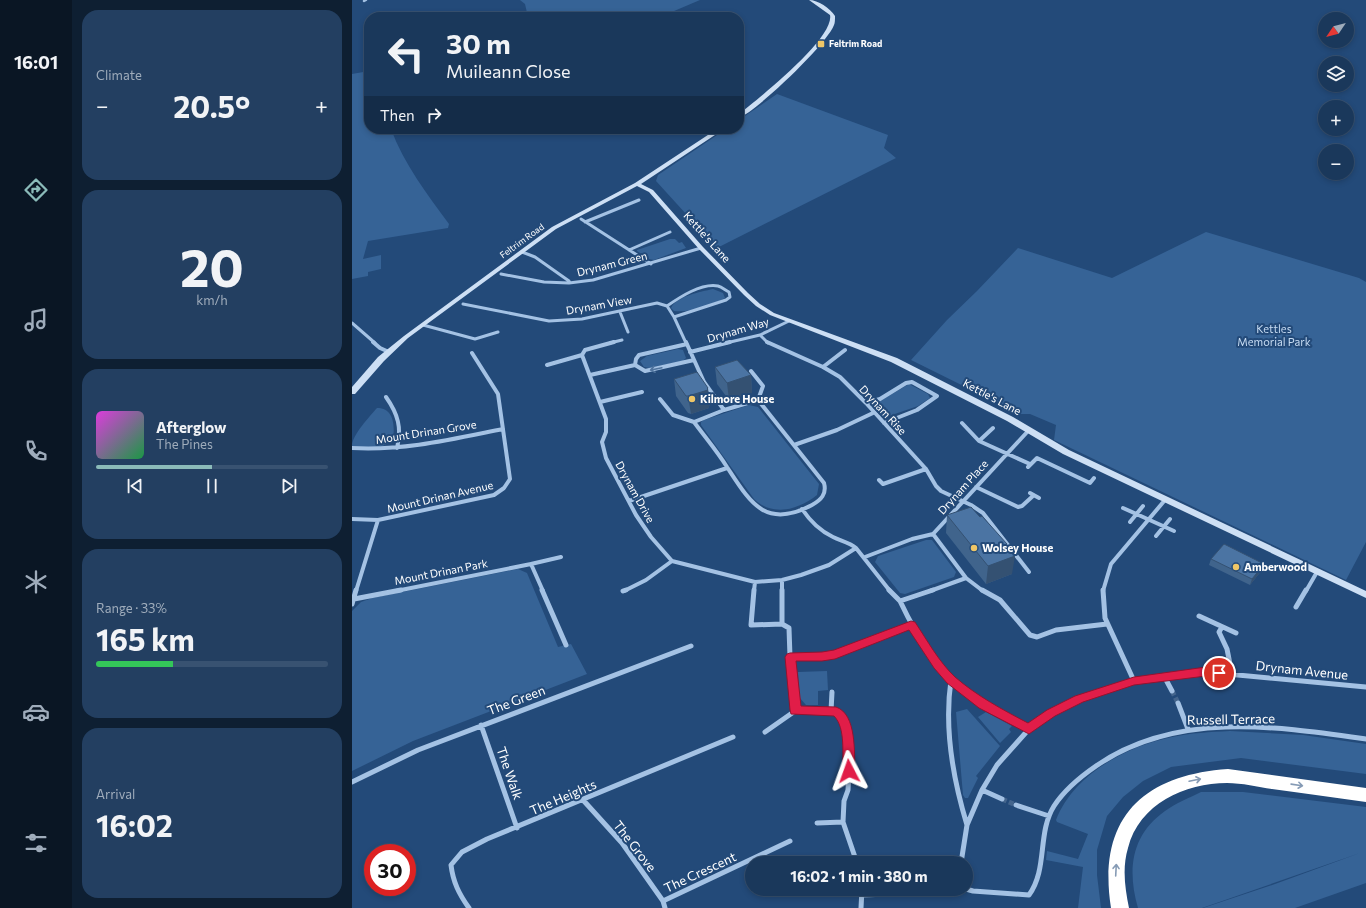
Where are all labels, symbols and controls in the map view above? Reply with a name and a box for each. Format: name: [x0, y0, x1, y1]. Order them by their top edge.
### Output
north arrow: [1318, 12, 1354, 48]
map controls: [1318, 12, 1354, 180]
text: 30 m: [446, 26, 511, 60]
icon: left: [380, 28, 432, 80]
place label: Feltrim Road: [829, 38, 882, 49]
marker: Feltrim Road: [816, 39, 826, 49]
text: 16:01: [14, 51, 58, 73]
button: layers: [1318, 56, 1354, 92]
text: Muileann Close: [446, 60, 571, 82]
text: Climate: [96, 67, 142, 83]
text: 20.5°: [173, 87, 250, 124]
text: −: [96, 92, 109, 119]
text: +: [315, 92, 328, 119]
button: +: [1318, 100, 1354, 136]
icon: right: [423, 104, 445, 126]
text: Then: [380, 106, 415, 124]
button: −: [1318, 144, 1354, 180]
icon: directions: [22, 176, 50, 204]
street label: Kettle's Lane: [681, 209, 734, 265]
street label: Feltrim Road: [497, 221, 546, 260]
text: 20: [180, 234, 244, 298]
street label: Drynam Green: [575, 248, 648, 279]
text: km/h: [196, 292, 228, 308]
street label: Drynam View: [565, 292, 633, 317]
icon: music: [22, 306, 50, 334]
street label: Drynam Way: [705, 314, 771, 345]
park label: Kettles Memorial Park: [1237, 322, 1311, 348]
one-way arrow: [649, 365, 662, 373]
street label: Kettle's Lane: [961, 376, 1024, 417]
street label: Drynam Rise: [857, 382, 910, 437]
place label: Kilmore House: [700, 392, 774, 405]
marker: Kilmore House: [687, 394, 697, 404]
street label: Mount Drinan Grove: [375, 417, 477, 446]
text: Afterglow: [156, 418, 226, 436]
text: The Pines: [156, 436, 213, 452]
icon: phone: [22, 437, 50, 465]
street label: Drynam Place: [935, 457, 991, 517]
street label: Drynam Drive: [613, 459, 658, 525]
icon: previous: [124, 475, 146, 497]
icon: pause: [201, 475, 223, 497]
icon: next: [278, 475, 300, 497]
street label: Mount Drinan Avenue: [386, 478, 494, 515]
place label: Wolsey House: [982, 541, 1053, 554]
marker: Wolsey House: [969, 543, 979, 553]
street label: Mount Drinan Park: [393, 556, 489, 587]
place label: Amberwood: [1244, 560, 1307, 573]
marker: Amberwood: [1231, 562, 1241, 572]
icon: climate: [22, 568, 50, 596]
text: Range · 33%: [96, 600, 167, 616]
text: 165 km: [96, 620, 195, 657]
pin: [1202, 656, 1236, 690]
street label: Drynam Avenue: [1255, 657, 1349, 683]
icon: arrive: [1208, 662, 1230, 684]
street label: The Green: [485, 682, 547, 718]
icon: car: [22, 698, 50, 726]
street label: Russell Terrace: [1187, 710, 1275, 728]
street label: The Walk: [494, 744, 526, 802]
position arrow: [828, 750, 870, 792]
street label: The Heights: [527, 776, 599, 818]
one-way arrow: [1188, 776, 1201, 784]
one-way arrow: [1290, 781, 1303, 789]
text: Arrival: [96, 786, 135, 802]
text: 16:02: [96, 806, 173, 843]
street label: The Grove: [610, 817, 660, 875]
icon: filters: [22, 829, 50, 857]
speed limit sign: 30: [364, 844, 416, 896]
street label: The Crescent: [661, 848, 739, 896]
one-way arrow: [1113, 864, 1120, 877]
text: 16:02 · 1 min · 380 m: [790, 867, 928, 885]

